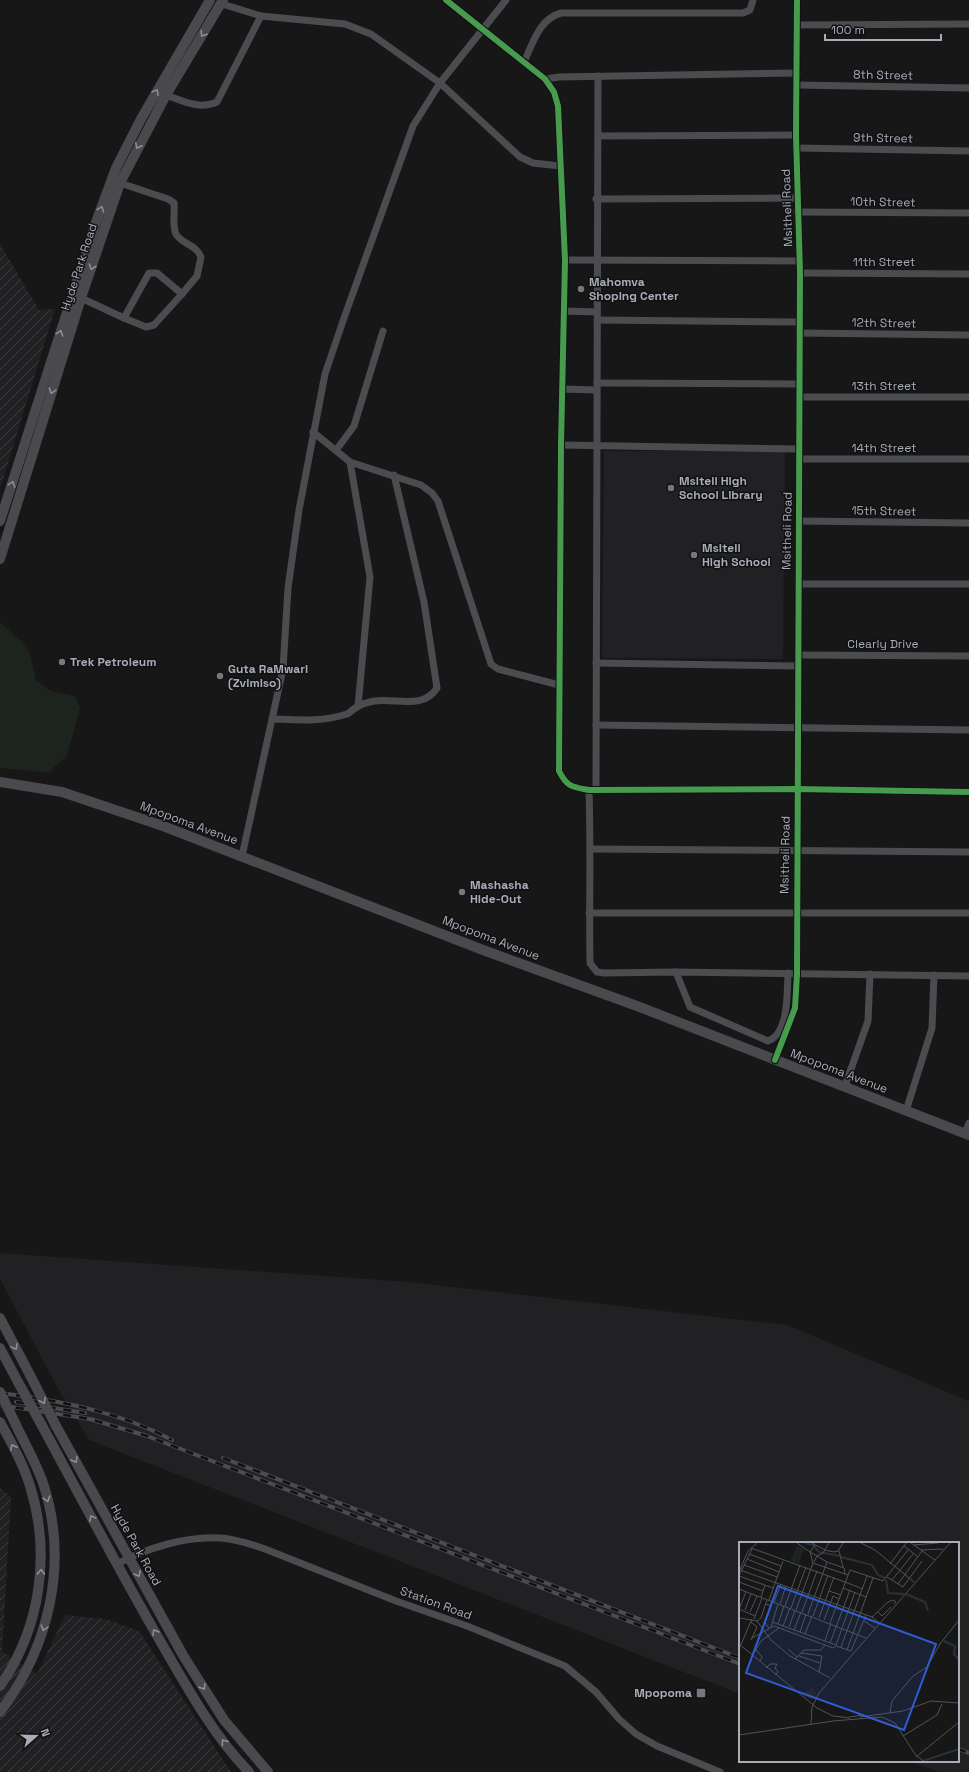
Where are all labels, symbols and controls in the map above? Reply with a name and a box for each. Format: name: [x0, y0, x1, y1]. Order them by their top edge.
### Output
scale bar: [825, 16, 941, 42]
text: 100 m: [831, 22, 865, 38]
one-way arrow: [201, 29, 208, 36]
street label: 8th Street: [853, 66, 913, 84]
one-way arrow: [152, 89, 159, 96]
street label: 9th Street: [853, 129, 913, 147]
one-way arrow: [135, 142, 143, 149]
street label: Msitheli Road: [778, 169, 796, 247]
street label: 10th Street: [850, 193, 916, 211]
one-way arrow: [96, 206, 104, 213]
street label: Hyde Park Road: [57, 221, 101, 313]
street label: 11th Street: [853, 254, 915, 270]
one-way arrow: [88, 264, 97, 271]
place label: Mahomva Shoping Center: [589, 274, 679, 304]
marker: Mahomva Shoping Center: [576, 284, 586, 294]
street label: 12th Street: [851, 314, 917, 332]
one-way arrow: [55, 329, 64, 336]
street label: 13th Street: [852, 378, 916, 394]
one-way arrow: [48, 387, 57, 394]
street label: 14th Street: [851, 440, 917, 456]
place label: Msiteli High School Library: [679, 473, 763, 503]
one-way arrow: [7, 480, 16, 487]
marker: Msiteli High School Library: [666, 483, 676, 493]
street label: Msitheli Road: [778, 492, 796, 570]
street label: 15th Street: [851, 502, 917, 520]
place label: Msiteli High School: [702, 540, 771, 570]
marker: Msiteli High School: [689, 550, 699, 560]
street label: Clearly Drive: [847, 636, 919, 652]
place label: Trek Petroleum: [70, 654, 156, 670]
marker: Trek Petroleum: [57, 657, 67, 667]
place label: Guta RaMwari (Zvimiso): [228, 661, 308, 691]
marker: Guta RaMwari (Zvimiso): [215, 671, 225, 681]
street label: Mpopoma Avenue: [138, 798, 240, 848]
street label: Msitheli Road: [776, 816, 794, 894]
place label: Mashasha Hide-Out: [470, 877, 529, 907]
marker: Mashasha Hide-Out: [457, 887, 467, 897]
street label: Mpopoma Avenue: [440, 912, 542, 964]
street label: Mpopoma Avenue: [788, 1045, 890, 1097]
one-way arrow: [10, 1343, 18, 1350]
one-way arrow: [38, 1397, 46, 1404]
one-way arrow: [10, 1444, 18, 1451]
one-way arrow: [70, 1456, 77, 1463]
one-way arrow: [42, 1496, 51, 1503]
street label: Hyde Park Road: [107, 1501, 165, 1589]
one-way arrow: [90, 1515, 97, 1523]
inset map: [739, 1542, 959, 1762]
one-way arrow: [37, 1569, 45, 1575]
one-way arrow: [133, 1570, 140, 1577]
street label: Station Road: [398, 1583, 474, 1623]
one-way arrow: [40, 1624, 49, 1631]
one-way arrow: [153, 1629, 160, 1636]
one-way arrow: [198, 1683, 205, 1690]
place label: Mpopoma: [634, 1685, 692, 1701]
marker: Mpopoma: [695, 1687, 707, 1699]
north arrow: [16, 1716, 56, 1756]
text: N: [38, 1727, 53, 1738]
one-way arrow: [221, 1739, 229, 1746]

